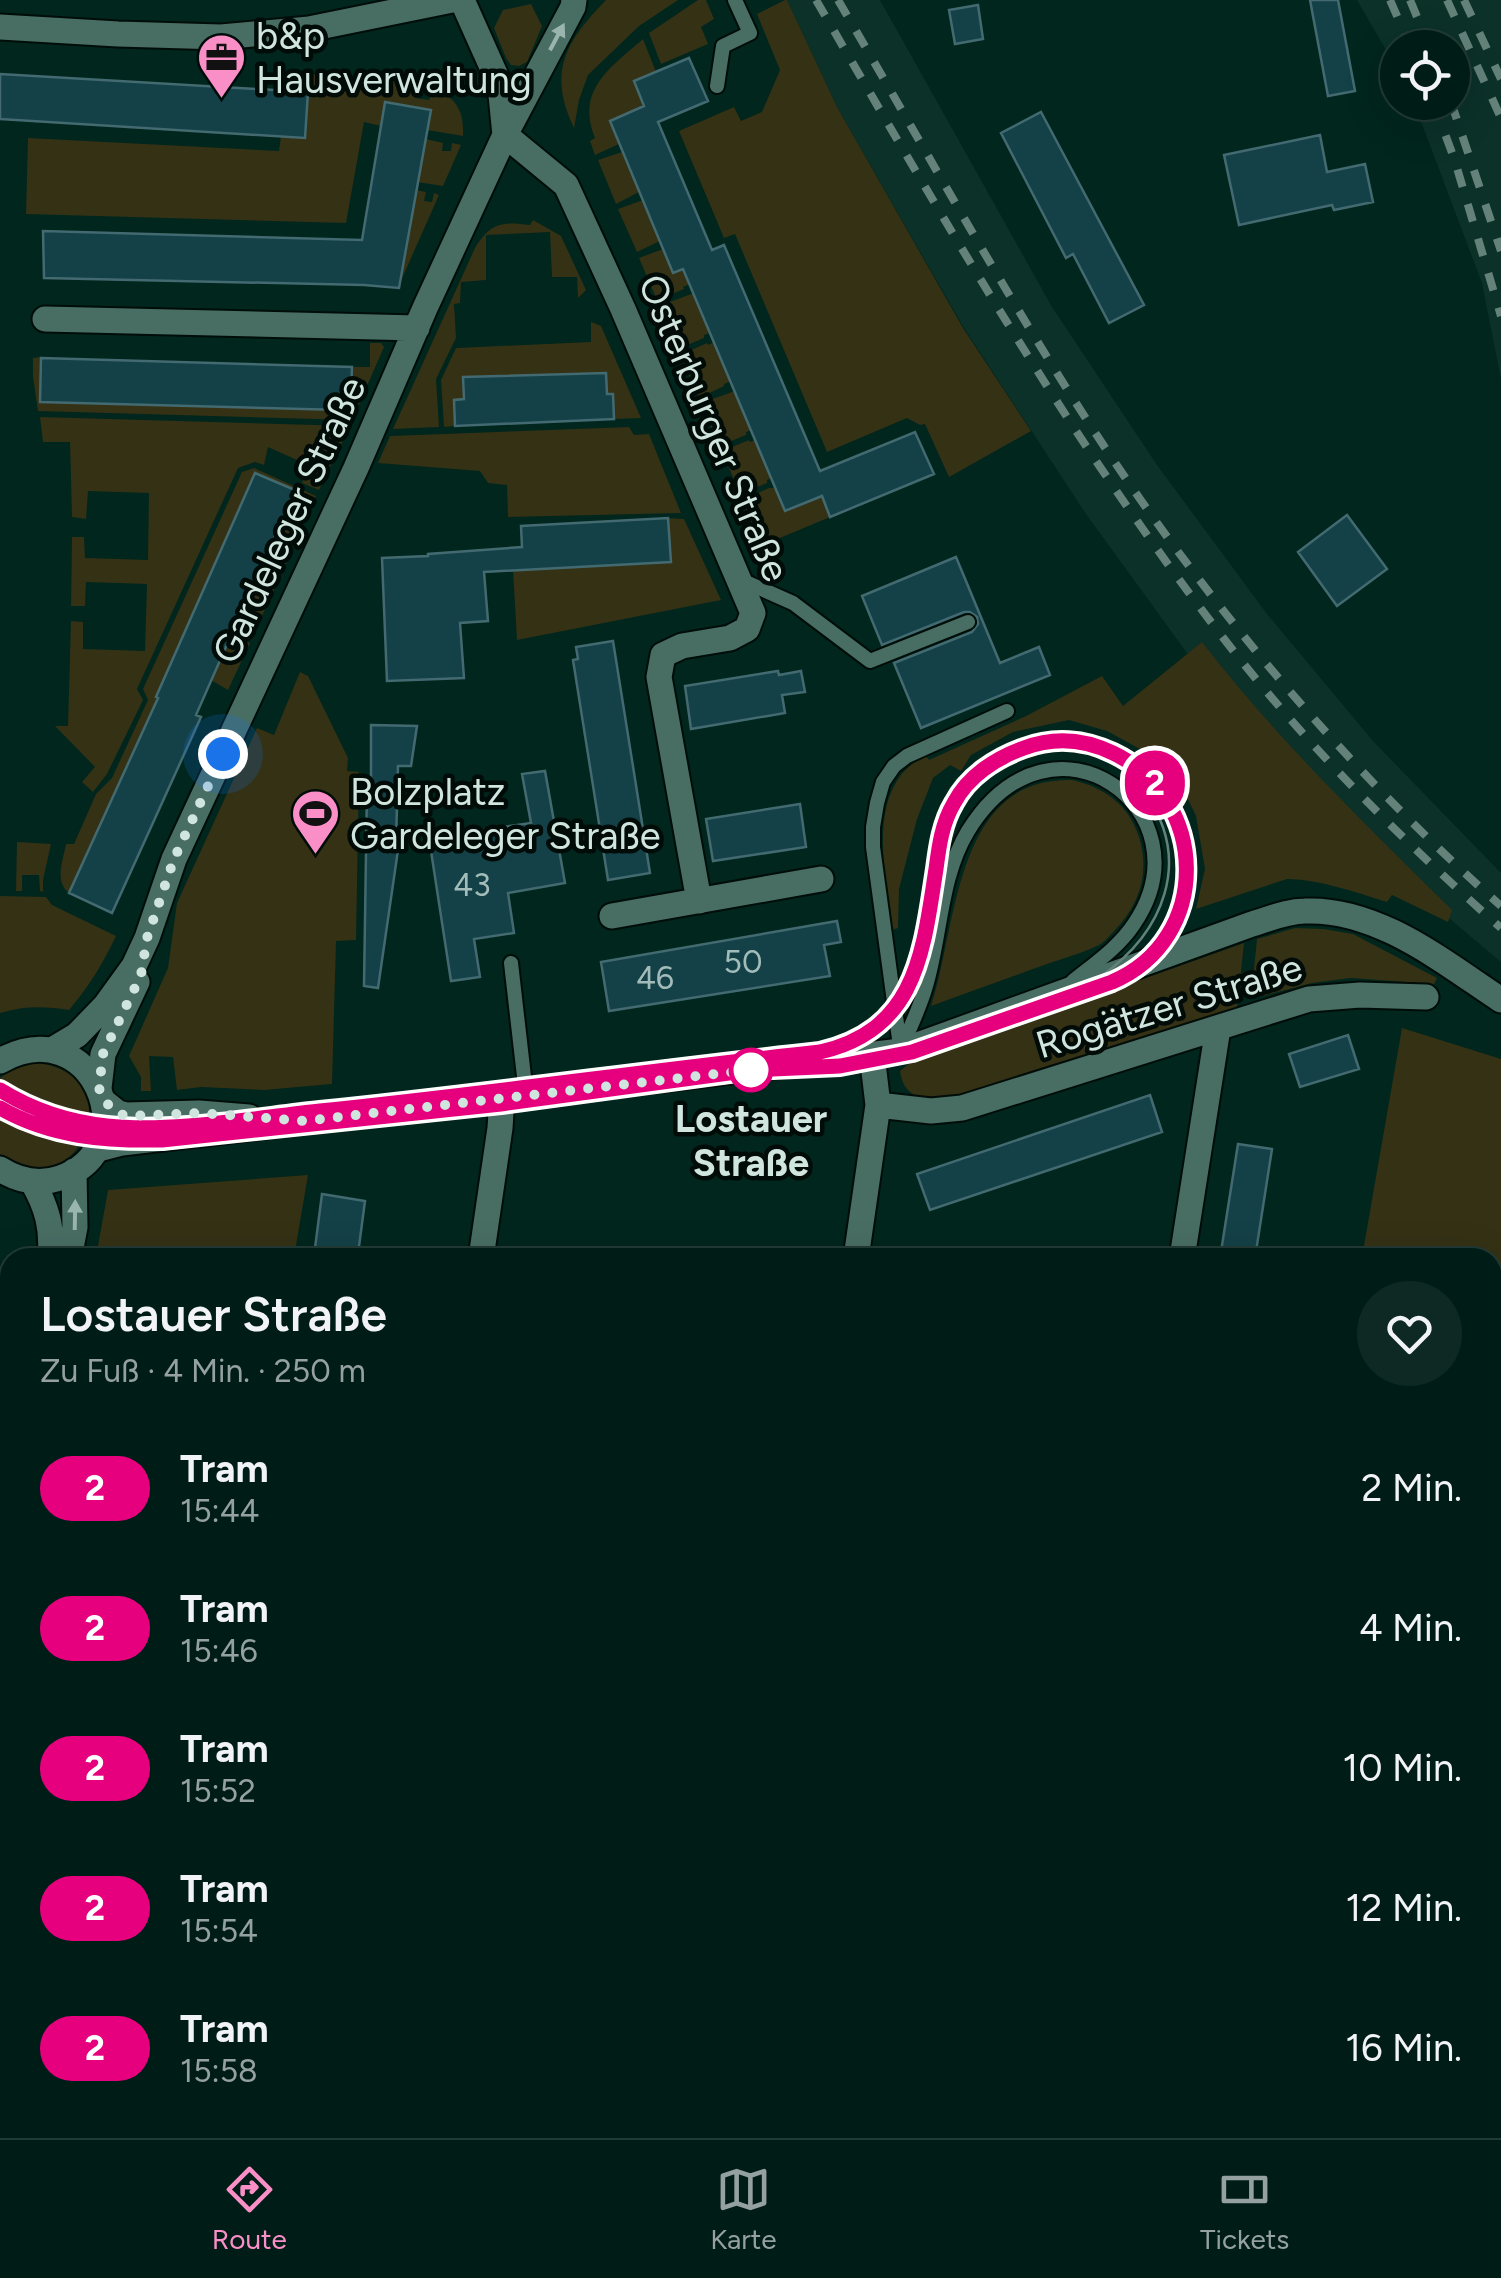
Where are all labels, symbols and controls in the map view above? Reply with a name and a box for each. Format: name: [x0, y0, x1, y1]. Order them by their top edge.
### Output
place label: b&p Hausverwaltung: [256, 13, 532, 103]
one-way arrow: [548, 23, 566, 51]
map controls: [1380, 30, 1470, 120]
button: locate: [1380, 30, 1470, 120]
office icon: b&p Hausverwaltung: [195, 32, 247, 100]
street label: Osterburger Straße: [629, 268, 799, 588]
street label: Gardeleger Straße: [203, 370, 375, 670]
your location: [198, 729, 248, 779]
line badge: 2: [1122, 750, 1188, 816]
text: 2: [1145, 762, 1165, 804]
place label: Bolzplatz Gardeleger Straße: [350, 769, 661, 859]
sports icon: Bolzplatz Gardeleger Straße: [289, 788, 341, 856]
house number: 43: [453, 866, 491, 904]
house number: 50: [724, 943, 762, 981]
street label: Rogätzer Straße: [1031, 944, 1307, 1068]
house number: 46: [636, 959, 674, 997]
marker: Lostauer Straße: [730, 1049, 772, 1091]
place label: Lostauer Straße: [675, 1096, 827, 1186]
one-way arrow: [67, 1198, 83, 1230]
button: heart: [1357, 1281, 1462, 1386]
text: Lostauer Straße: [40, 1285, 387, 1343]
text: Zu Fuß · 4 Min. · 250 m: [40, 1352, 366, 1390]
text: Tram: [180, 1446, 269, 1492]
text: 2 Min.: [1361, 1465, 1462, 1511]
text: 2: [85, 1467, 105, 1509]
text: 15:44: [180, 1492, 259, 1530]
text: Tram: [180, 1586, 269, 1632]
text: 4 Min.: [1359, 1605, 1462, 1651]
text: 2: [85, 1607, 105, 1649]
text: 15:46: [180, 1632, 258, 1670]
text: Tram: [180, 1726, 269, 1772]
text: 10 Min.: [1342, 1745, 1462, 1791]
text: 2: [85, 1747, 105, 1789]
text: 15:52: [180, 1772, 256, 1810]
text: Tram: [180, 1866, 269, 1912]
text: 12 Min.: [1346, 1885, 1462, 1931]
text: 2: [85, 1887, 105, 1929]
text: 15:54: [180, 1912, 258, 1950]
text: Tram: [180, 2006, 269, 2052]
text: 16 Min.: [1345, 2025, 1462, 2071]
text: 2: [85, 2027, 105, 2069]
text: 15:58: [180, 2052, 258, 2090]
tab: Route: [212, 2162, 287, 2256]
tab: Karte: [710, 2162, 777, 2256]
tab: Tickets: [1200, 2162, 1289, 2256]

